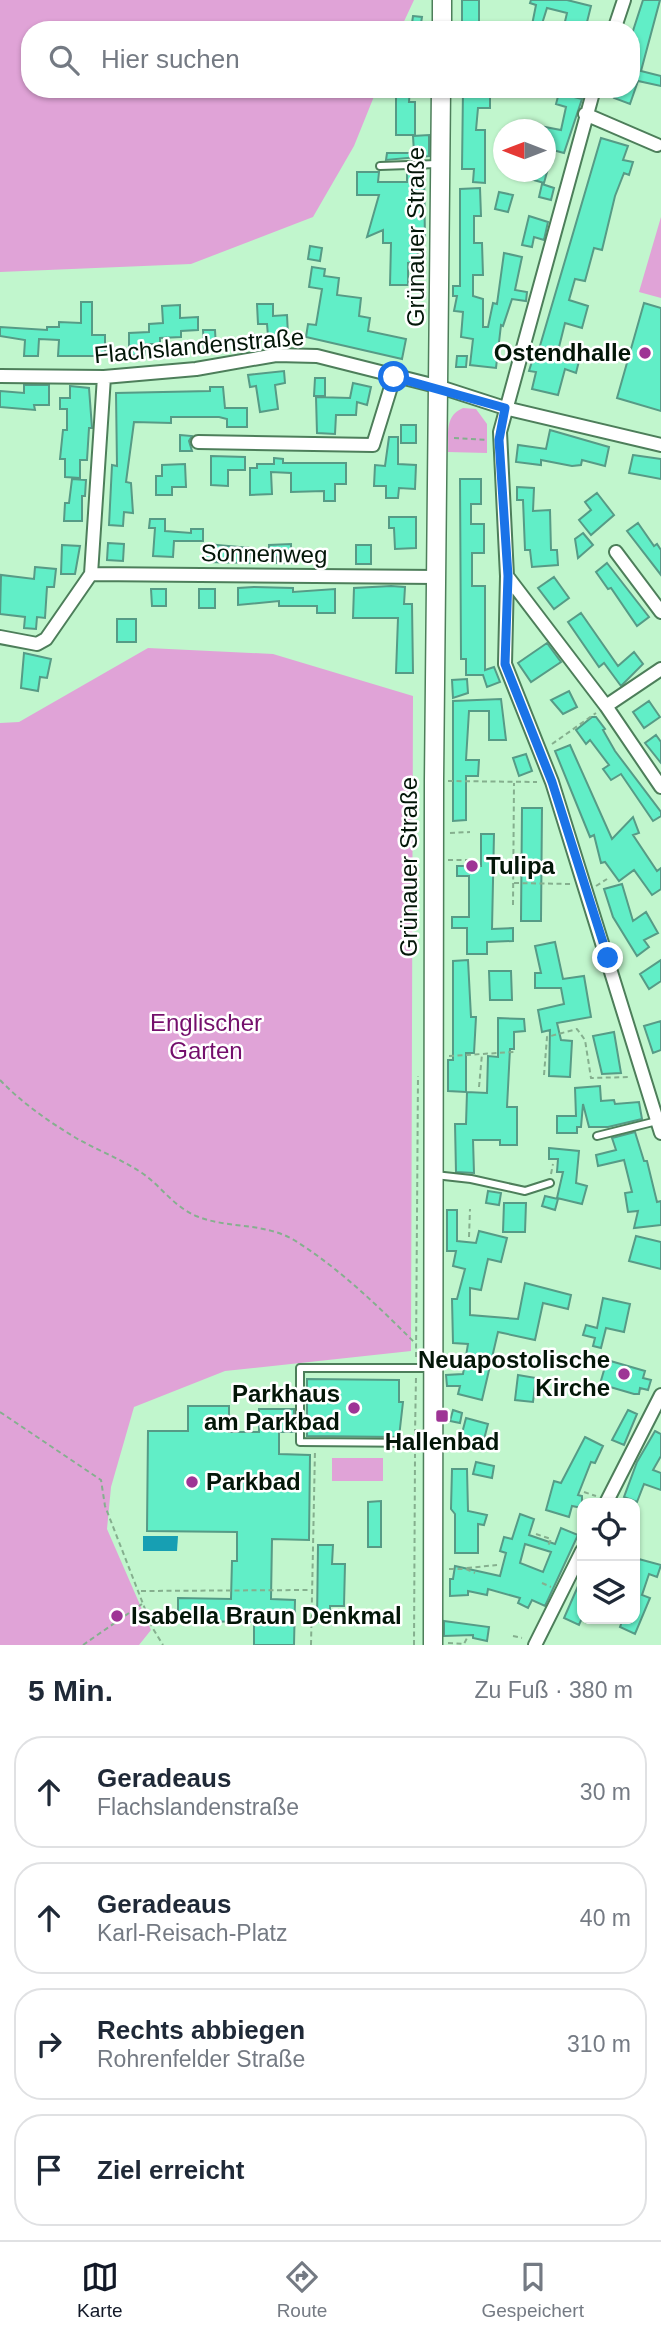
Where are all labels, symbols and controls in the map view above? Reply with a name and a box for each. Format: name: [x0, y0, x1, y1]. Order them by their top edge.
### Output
search box: [21, 21, 640, 98]
icon: search: [45, 41, 83, 79]
text: Hier suchen: [101, 44, 240, 74]
north arrow: [493, 119, 556, 182]
street label: Grünauer Straße: [402, 147, 429, 327]
street label: Flachslandenstraße: [93, 323, 305, 368]
place label: Ostendhalle: [494, 339, 631, 366]
marker: Ostendhalle: [637, 345, 653, 361]
route start: [378, 361, 409, 392]
street label: Sonnenweg: [200, 539, 328, 568]
street label: Grünauer Straße: [395, 777, 422, 957]
place label: Tulipa: [486, 852, 556, 879]
marker: Tulipa: [464, 858, 480, 874]
route end: [592, 942, 623, 973]
park label: Englischer Garten: [150, 1009, 262, 1064]
place label: Neuapostolische Kirche: [418, 1346, 610, 1401]
marker: Neuapostolische Kirche: [616, 1366, 632, 1382]
place label: Parkhaus am Parkbad: [204, 1380, 340, 1435]
marker: Parkhaus am Parkbad: [346, 1400, 362, 1416]
marker: Hallenbad: [434, 1408, 450, 1424]
place label: Hallenbad: [385, 1428, 499, 1455]
place label: Parkbad: [206, 1468, 301, 1495]
marker: Parkbad: [184, 1474, 200, 1490]
map controls: [577, 1498, 640, 1624]
button: locate: [577, 1498, 640, 1561]
button: layers: [577, 1561, 640, 1624]
place label: Isabella Braun Denkmal: [131, 1602, 402, 1629]
marker: Isabella Braun Denkmal: [109, 1608, 125, 1624]
text: 5 Min.: [28, 1674, 113, 1707]
text: Zu Fuß · 380 m: [475, 1677, 633, 1703]
text: Geradeaus: [97, 1763, 231, 1793]
icon: ahead: [30, 1773, 68, 1811]
text: 30 m: [580, 1779, 631, 1805]
text: Flachslandenstraße: [97, 1794, 299, 1820]
text: Geradeaus: [97, 1889, 231, 1919]
icon: ahead: [30, 1899, 68, 1937]
text: 40 m: [580, 1905, 631, 1931]
text: Karl-Reisach-Platz: [97, 1920, 287, 1946]
text: Rechts abbiegen: [97, 2015, 305, 2045]
icon: right: [30, 2025, 68, 2063]
text: 310 m: [567, 2031, 631, 2057]
text: Rohrenfelder Straße: [97, 2046, 305, 2072]
icon: arrive: [30, 2151, 68, 2189]
text: Ziel erreicht: [97, 2155, 244, 2185]
tab: Karte: [77, 2258, 122, 2322]
tab: Route: [277, 2258, 327, 2322]
tab: Gespeichert: [481, 2258, 584, 2322]

